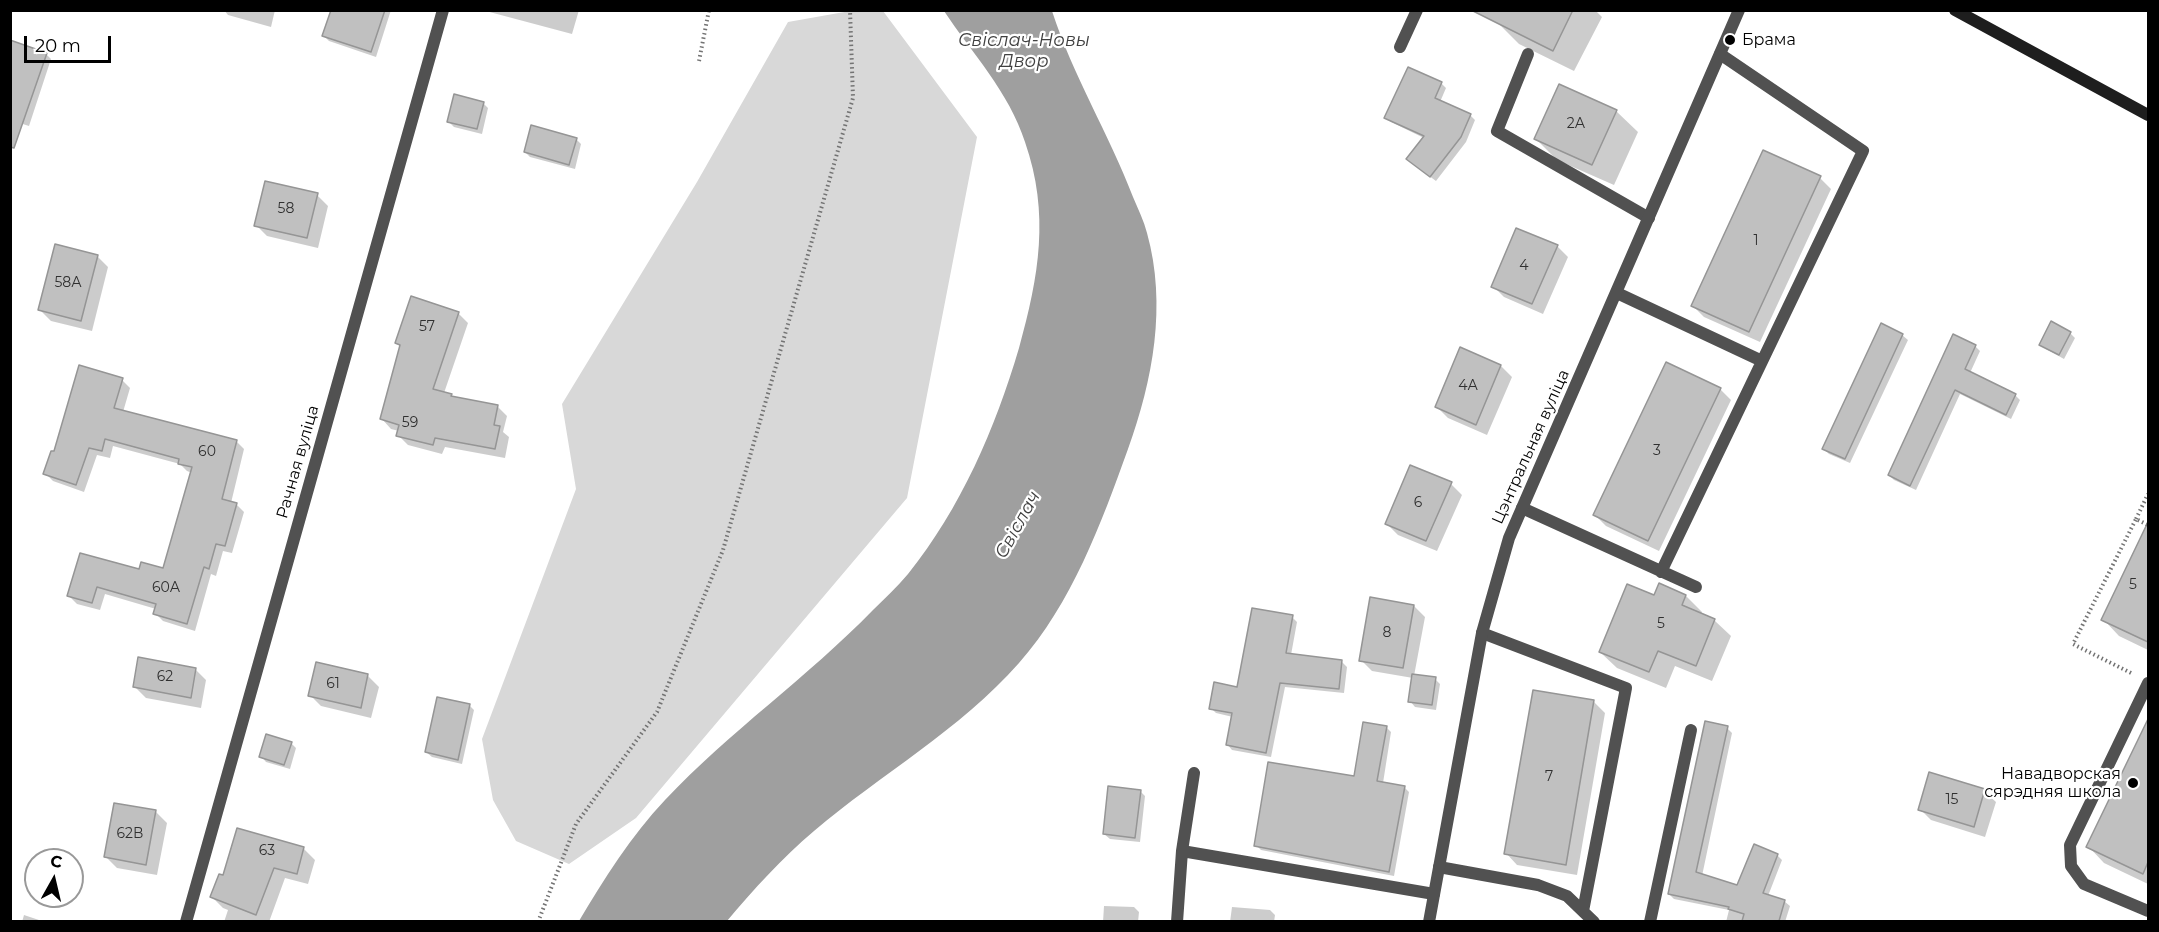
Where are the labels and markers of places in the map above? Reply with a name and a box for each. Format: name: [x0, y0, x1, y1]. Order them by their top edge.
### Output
place label: Брама: [1742, 30, 1796, 50]
marker: Брама: [1723, 33, 1737, 47]
place label: Навадворская сярэдняя школа: [1984, 764, 2121, 802]
marker: Навадворская сярэдняя школа: [2126, 776, 2140, 790]

